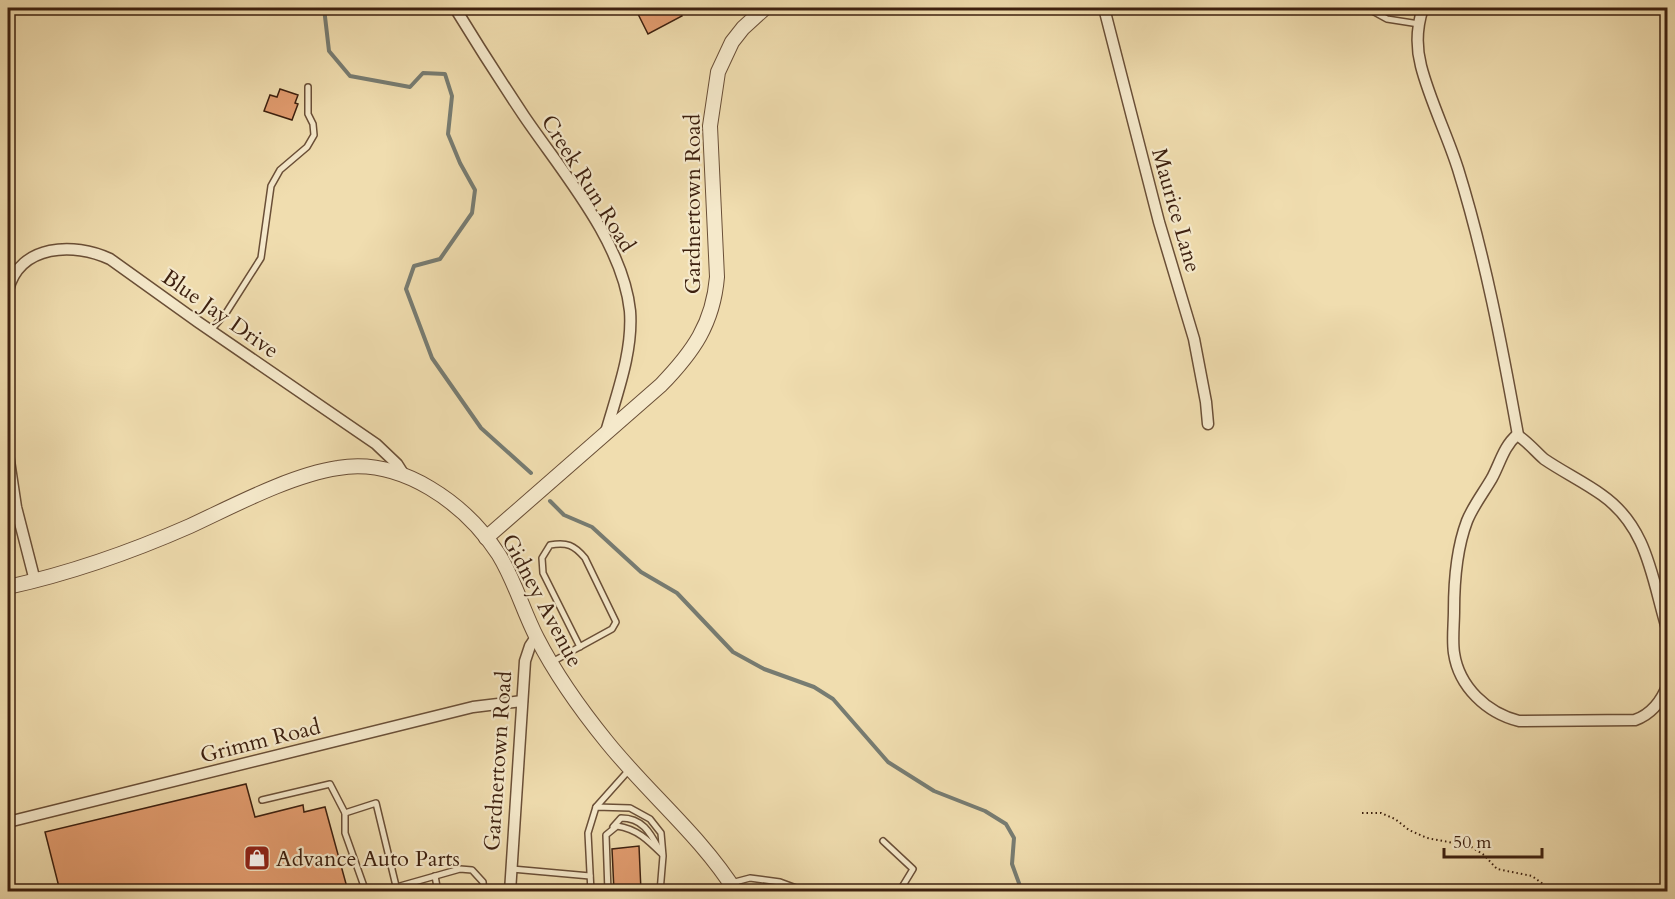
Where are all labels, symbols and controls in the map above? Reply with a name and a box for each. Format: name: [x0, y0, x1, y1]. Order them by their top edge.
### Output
street label: Creek Run Road: [534, 109, 643, 258]
street label: Gardnertown Road: [678, 114, 708, 294]
street label: Maurice Lane: [1144, 145, 1208, 276]
street label: Blue Jay Drive: [156, 262, 285, 365]
street label: Gidney Avenue: [494, 529, 590, 672]
street label: Gardnertown Road: [477, 670, 519, 852]
street label: Grimm Road: [197, 711, 324, 770]
scale bar: [1444, 821, 1542, 859]
text: 50 m: [1453, 830, 1492, 855]
shop icon: Advance Auto Parts: [242, 843, 272, 873]
place label: Advance Auto Parts: [276, 844, 460, 874]

